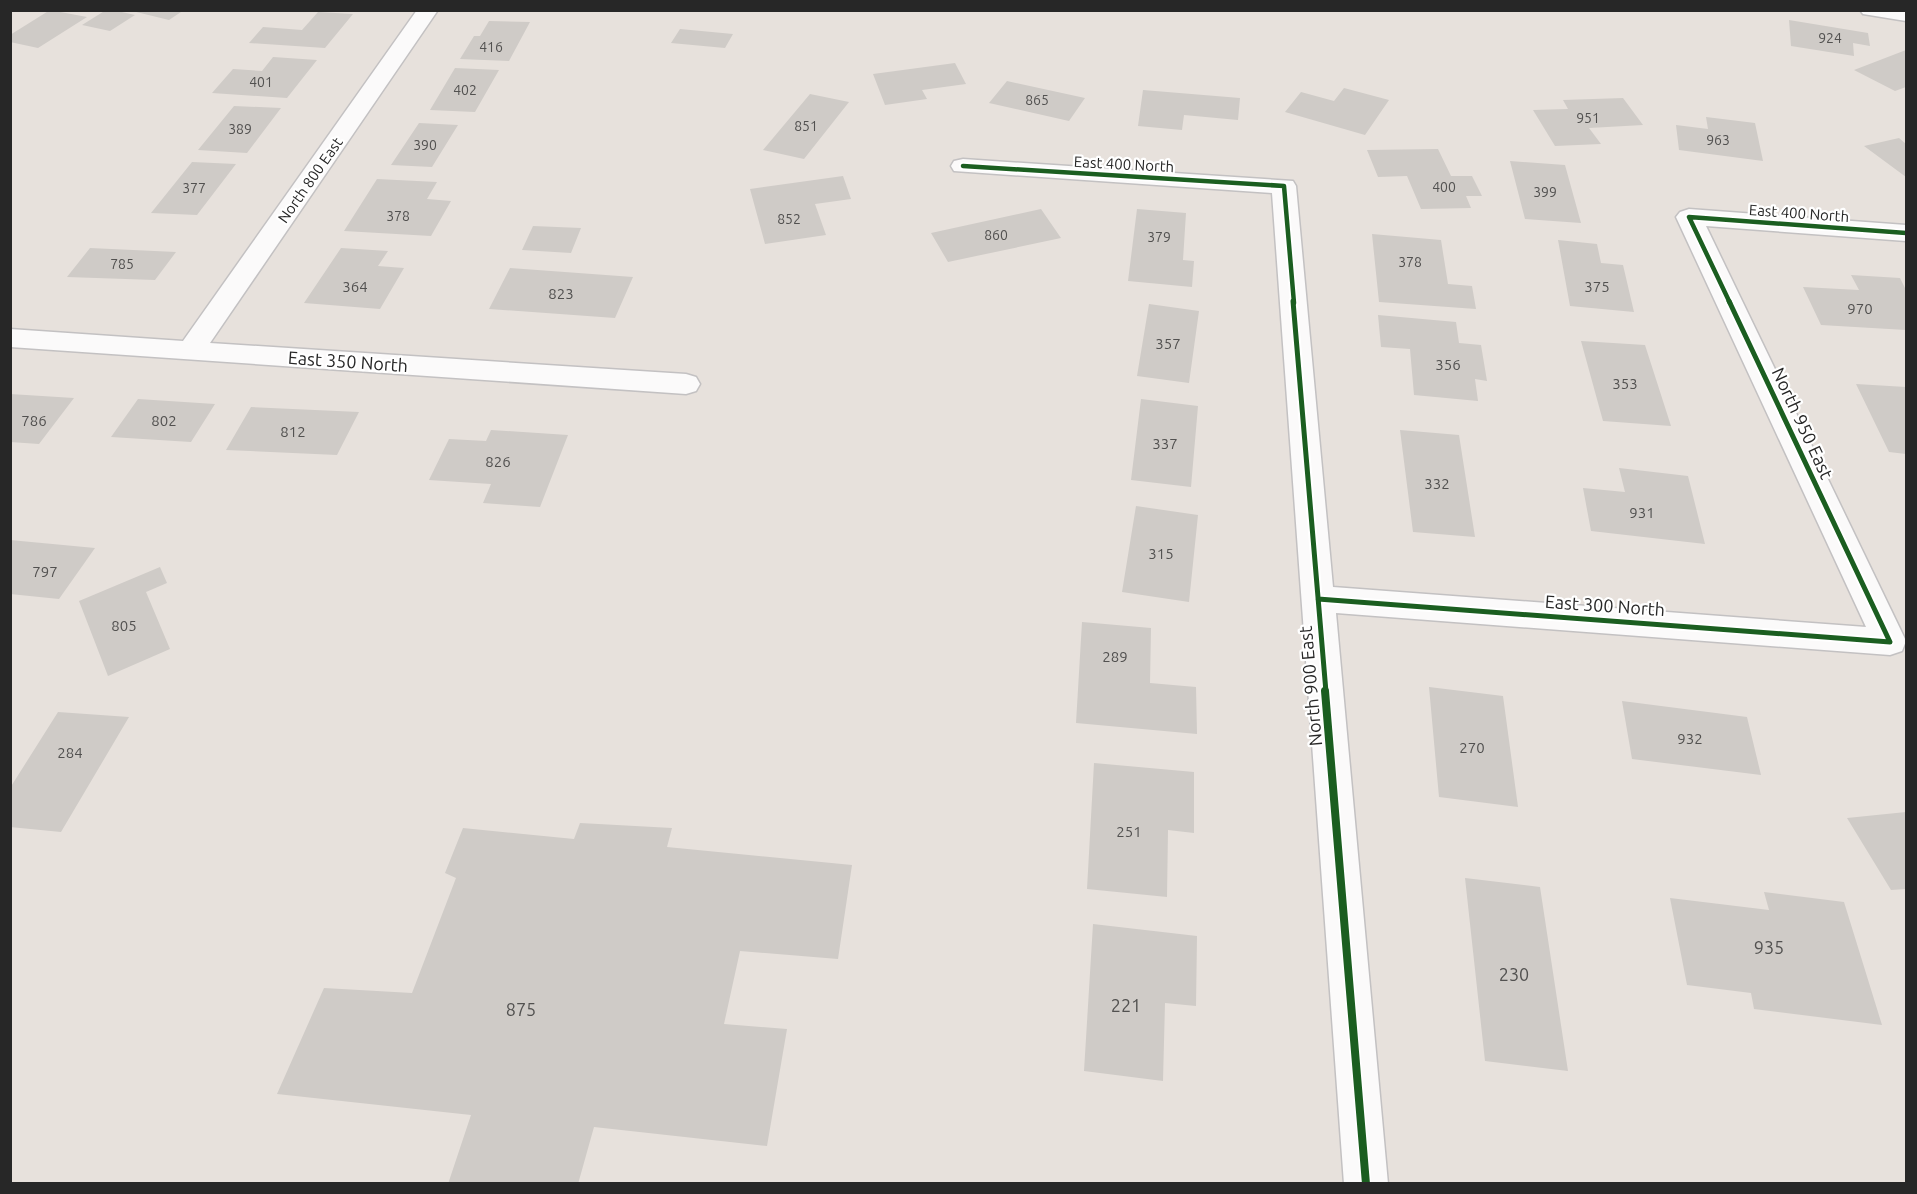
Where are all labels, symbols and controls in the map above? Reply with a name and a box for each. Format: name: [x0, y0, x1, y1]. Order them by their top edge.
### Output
house number: 924: [1818, 30, 1842, 46]
house number: 416: [479, 39, 503, 55]
house number: 401: [249, 74, 273, 90]
house number: 402: [453, 82, 477, 98]
house number: 865: [1025, 92, 1049, 108]
house number: 951: [1576, 110, 1600, 126]
house number: 851: [794, 118, 818, 134]
house number: 389: [228, 121, 252, 137]
house number: 963: [1706, 132, 1730, 148]
street label: North 800 East: [274, 134, 346, 226]
house number: 390: [413, 137, 437, 153]
street label: East 400 North: [1073, 153, 1175, 175]
house number: 400: [1432, 179, 1456, 195]
house number: 377: [182, 180, 206, 196]
house number: 399: [1533, 184, 1557, 200]
street label: East 400 North: [1748, 201, 1850, 225]
house number: 378: [386, 208, 410, 224]
house number: 852: [777, 211, 801, 227]
house number: 860: [984, 227, 1008, 243]
house number: 379: [1147, 229, 1171, 245]
house number: 378: [1398, 254, 1422, 270]
house number: 785: [110, 256, 134, 272]
house number: 364: [342, 278, 368, 295]
house number: 375: [1584, 278, 1610, 295]
house number: 823: [548, 285, 574, 302]
house number: 970: [1847, 300, 1873, 317]
house number: 357: [1155, 335, 1181, 352]
street label: East 350 North: [287, 347, 409, 375]
house number: 356: [1435, 356, 1461, 373]
street label: North 950 East: [1768, 364, 1838, 482]
house number: 353: [1612, 375, 1638, 392]
house number: 786: [21, 412, 47, 429]
house number: 802: [151, 412, 177, 429]
house number: 812: [280, 423, 306, 440]
house number: 337: [1152, 435, 1178, 452]
house number: 826: [485, 453, 511, 470]
house number: 332: [1424, 475, 1450, 492]
house number: 931: [1629, 504, 1655, 521]
house number: 315: [1148, 545, 1174, 562]
house number: 797: [32, 563, 58, 580]
street label: East 300 North: [1544, 591, 1666, 619]
house number: 805: [111, 617, 137, 634]
street label: North 900 East: [1295, 625, 1325, 747]
house number: 289: [1102, 648, 1128, 665]
house number: 932: [1677, 730, 1703, 747]
house number: 270: [1459, 739, 1485, 756]
house number: 284: [57, 744, 83, 761]
house number: 251: [1116, 823, 1142, 840]
house number: 935: [1754, 937, 1784, 957]
house number: 230: [1499, 964, 1529, 984]
house number: 221: [1111, 995, 1141, 1015]
house number: 875: [506, 999, 536, 1019]

